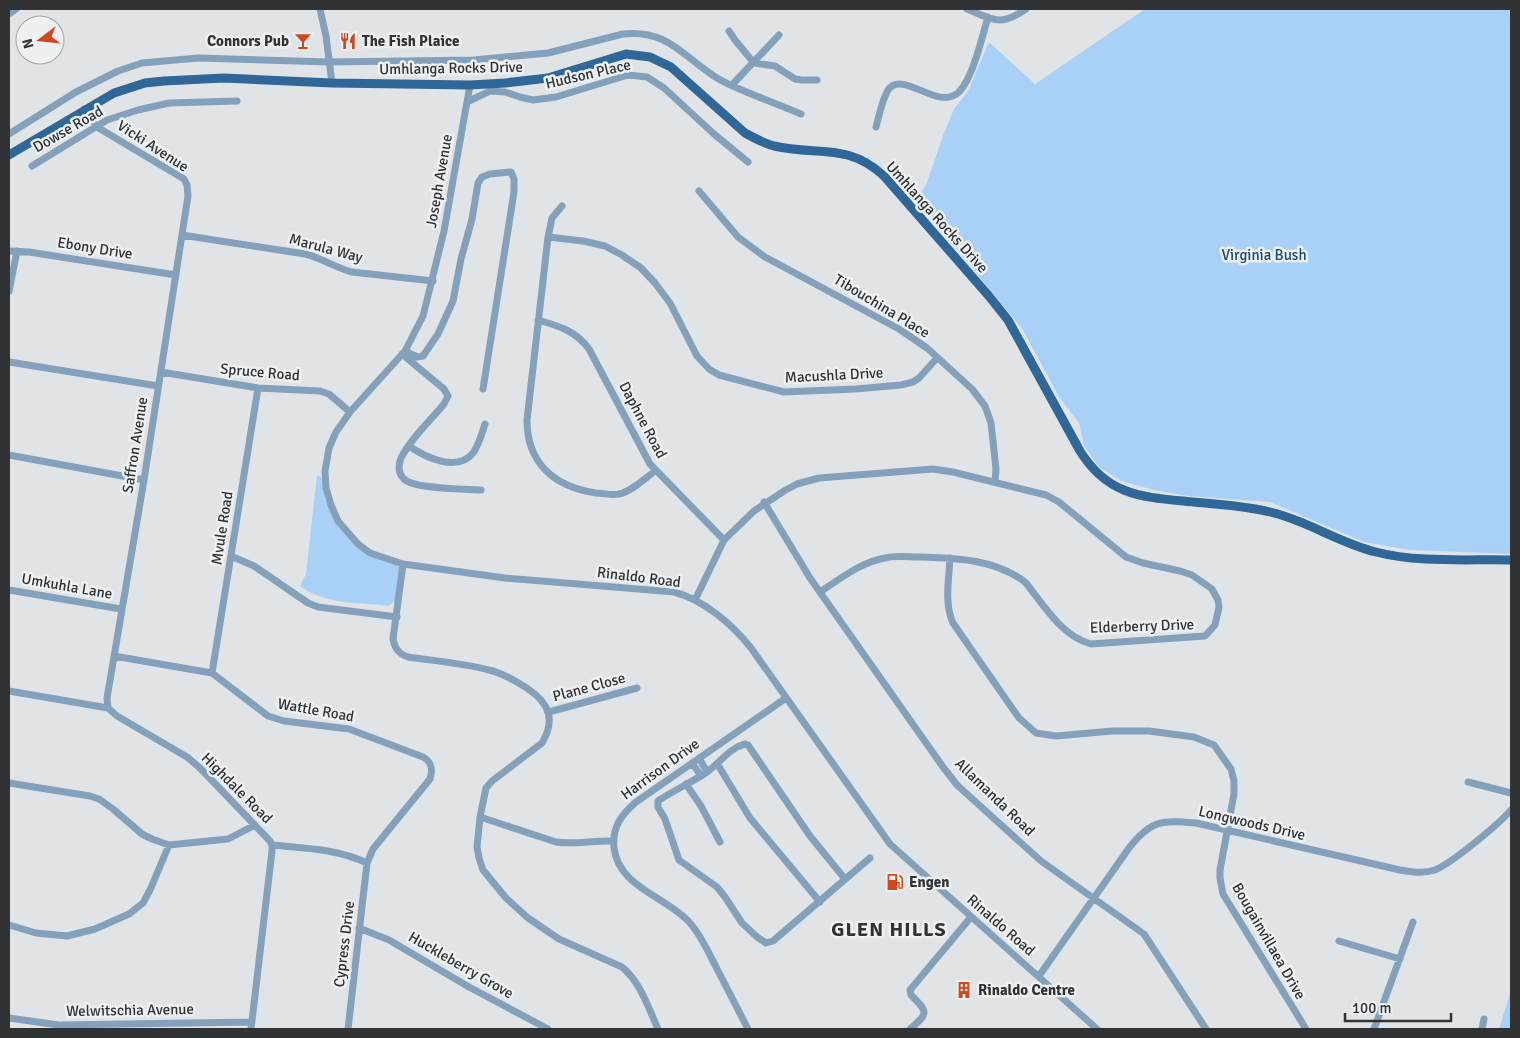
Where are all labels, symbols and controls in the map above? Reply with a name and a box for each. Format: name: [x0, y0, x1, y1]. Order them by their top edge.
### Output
north arrow: [15, 15, 65, 65]
bar icon: Connors Pub: [293, 31, 313, 51]
restaurant icon: The Fish Plaice: [338, 31, 358, 51]
place label: Connors Pub: [207, 32, 289, 50]
place label: The Fish Plaice: [362, 32, 459, 50]
text: N: [18, 36, 37, 50]
street label: Hudson Place: [544, 55, 632, 93]
street label: Umhlanga Rocks Drive: [379, 58, 523, 78]
street label: Dowse Road: [30, 102, 106, 156]
street label: Vicki Avenue: [114, 116, 192, 176]
street label: Joseph Avenue: [422, 133, 456, 229]
street label: Umhlanga Rocks Drive: [882, 158, 992, 276]
street label: Marula Way: [287, 230, 365, 266]
street label: Ebony Drive: [56, 233, 134, 263]
park label: Virginia Bush: [1221, 246, 1307, 264]
street label: Tibouchina Place: [831, 270, 933, 342]
street label: Spruce Road: [219, 360, 301, 384]
street label: Macushla Drive: [784, 363, 884, 387]
street label: Daphne Road: [615, 379, 671, 462]
street label: Saffron Avenue: [119, 396, 151, 494]
street label: Mvule Road: [207, 490, 237, 566]
street label: Rinaldo Road: [596, 563, 682, 591]
street label: Umkuhla Lane: [20, 569, 114, 603]
street label: Elderberry Drive: [1089, 615, 1195, 637]
street label: Plane Close: [551, 669, 627, 705]
street label: Wattle Road: [276, 694, 356, 726]
street label: Harrison Drive: [617, 735, 703, 803]
street label: Highdale Road: [198, 749, 276, 827]
street label: Allamanda Road: [951, 754, 1039, 840]
street label: Longwoods Drive: [1197, 802, 1307, 844]
fuel station icon: Engen: [885, 872, 905, 892]
place label: Engen: [909, 873, 950, 891]
street label: Bougainvillaea Drive: [1228, 880, 1310, 1002]
street label: Rinaldo Road: [963, 891, 1039, 959]
street label: Cypress Drive: [330, 900, 358, 988]
district label: GLEN HILLS: [831, 917, 947, 942]
street label: Huckleberry Grove: [405, 928, 517, 1002]
building icon: Rinaldo Centre: [954, 980, 974, 1000]
place label: Rinaldo Centre: [978, 981, 1075, 999]
scale bar: [1345, 990, 1451, 1022]
text: 100 m: [1352, 999, 1392, 1017]
street label: Welwitschia Avenue: [66, 1000, 194, 1020]

